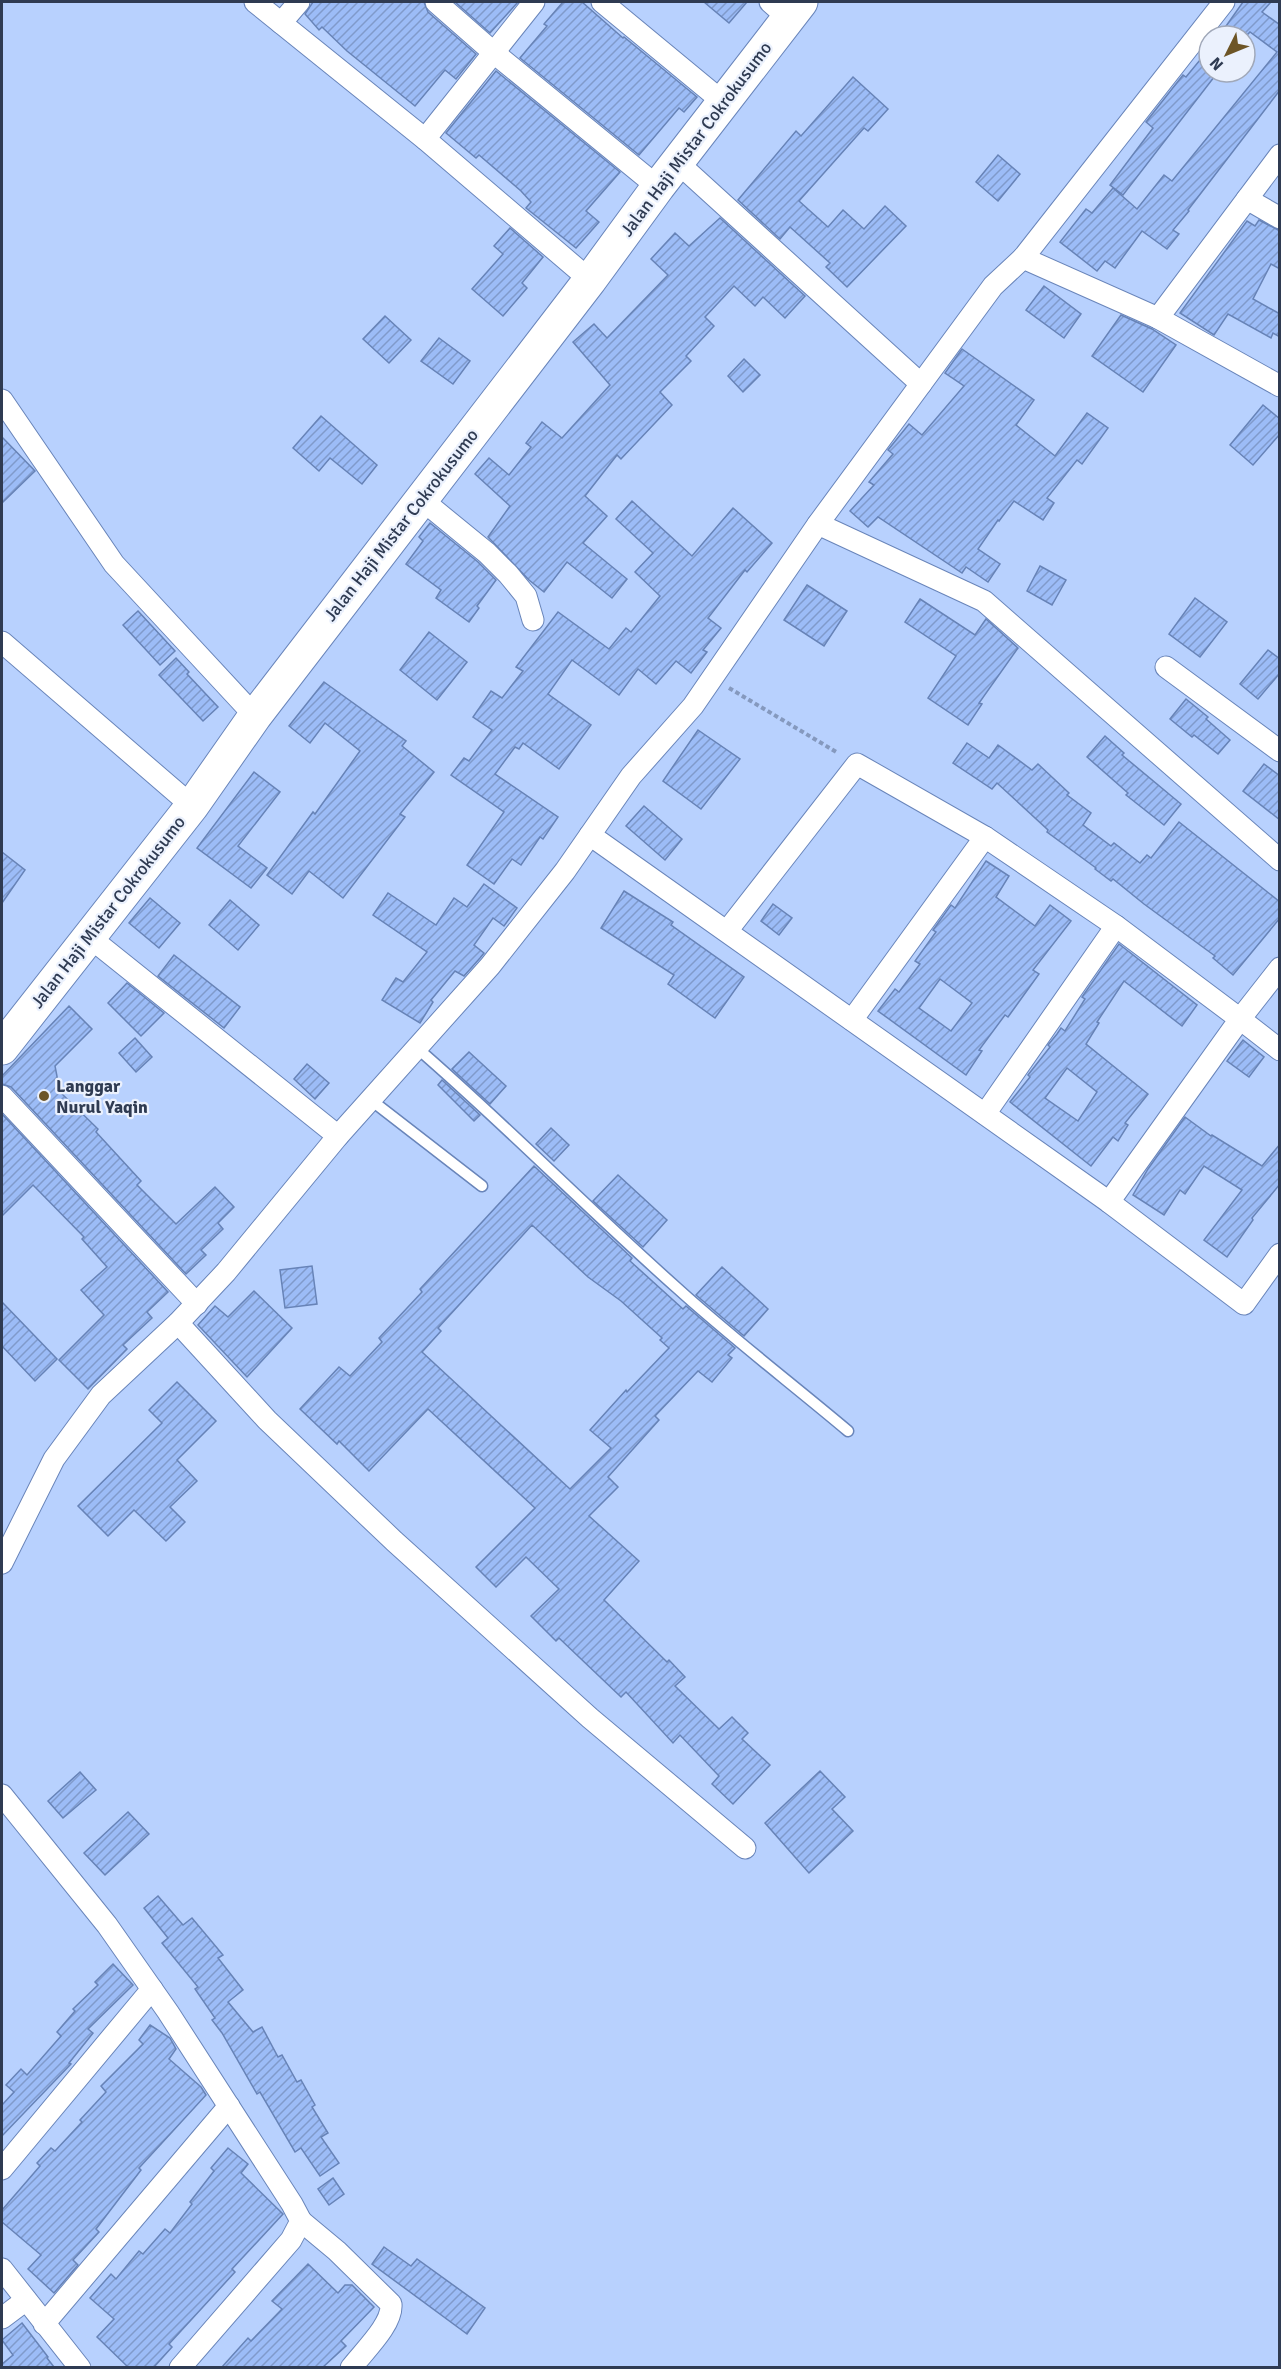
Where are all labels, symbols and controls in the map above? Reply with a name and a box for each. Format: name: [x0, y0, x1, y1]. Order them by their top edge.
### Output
north arrow: [1197, 24, 1257, 84]
street label: Jalan Haji Mistar Cokrokusumo: [616, 37, 776, 241]
text: N: [1206, 53, 1228, 74]
street label: Jalan Haji Mistar Cokrokusumo: [319, 424, 483, 626]
street label: Jalan Haji Mistar Cokrokusumo: [26, 811, 190, 1013]
place label: Langgar Nurul Yaqin: [56, 1075, 148, 1118]
marker: Langgar Nurul Yaqin: [37, 1089, 51, 1103]

